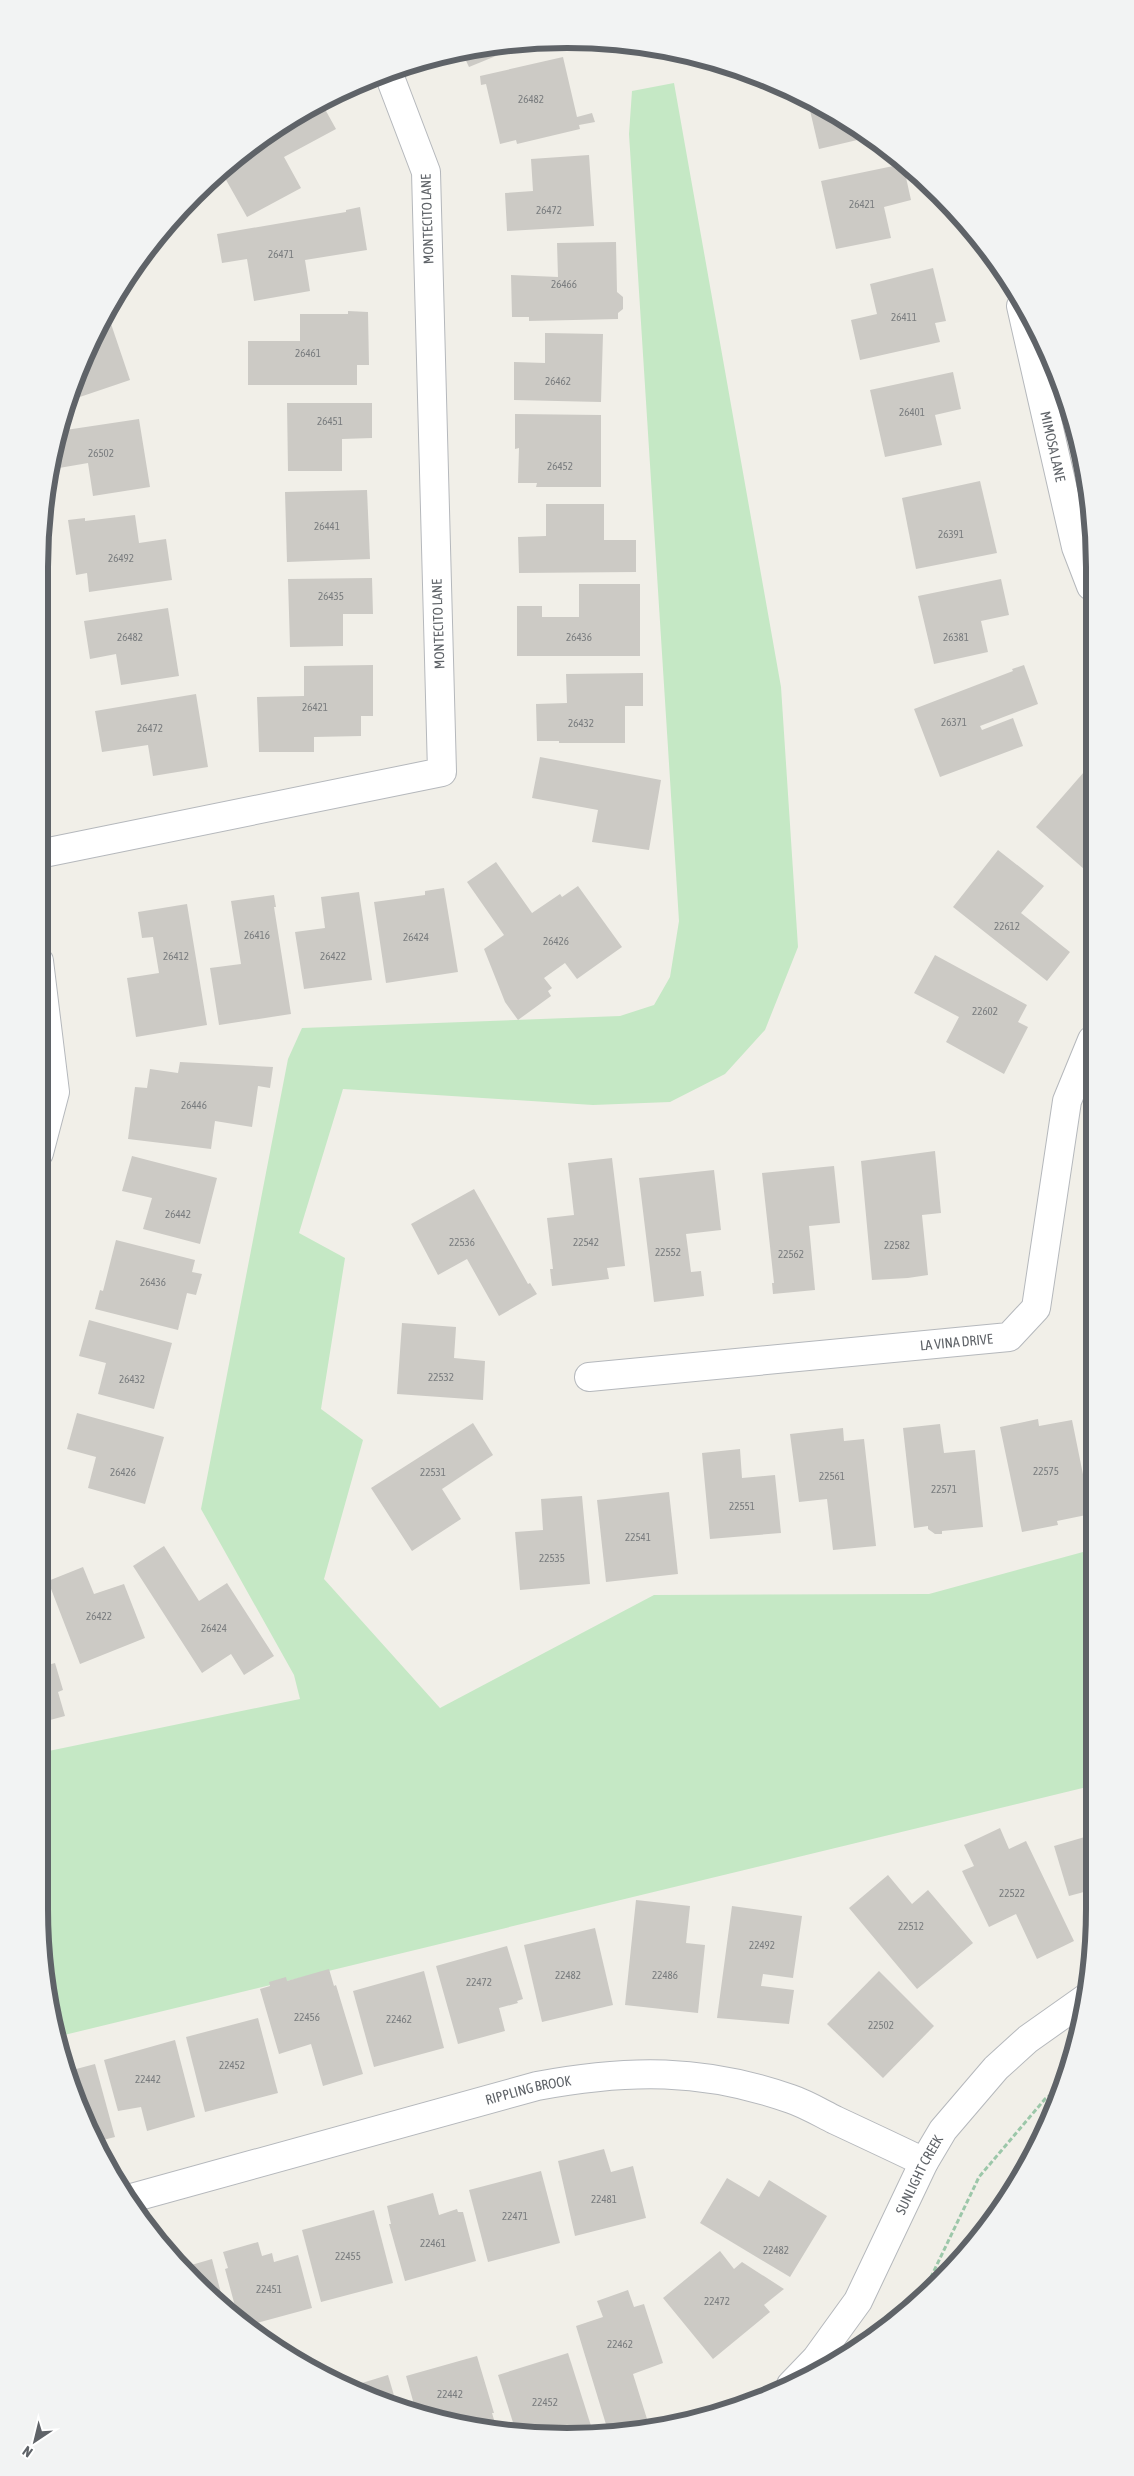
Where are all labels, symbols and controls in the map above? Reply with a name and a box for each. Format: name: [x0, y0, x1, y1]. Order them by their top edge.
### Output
house number: 26482: [518, 93, 544, 105]
street label: MONTECITO LANE: [417, 174, 437, 264]
house number: 26421: [849, 198, 875, 210]
house number: 26472: [536, 204, 562, 216]
house number: 26471: [268, 248, 294, 260]
house number: 26466: [551, 278, 577, 290]
house number: 26411: [891, 311, 917, 323]
house number: 26461: [295, 347, 321, 359]
house number: 26462: [545, 375, 571, 387]
house number: 26401: [899, 406, 925, 418]
street label: MIMOSA LANE: [1037, 410, 1069, 483]
house number: 26451: [317, 415, 343, 427]
house number: 26502: [88, 447, 114, 459]
house number: 26452: [547, 460, 573, 472]
house number: 26441: [314, 520, 340, 532]
house number: 26391: [938, 528, 964, 540]
house number: 26492: [108, 552, 134, 564]
street label: MONTECITO LANE: [428, 579, 448, 669]
house number: 26435: [318, 590, 344, 602]
house number: 26482: [117, 631, 143, 643]
house number: 26436: [566, 631, 592, 643]
house number: 26381: [943, 631, 969, 643]
house number: 26421: [302, 701, 328, 713]
house number: 26371: [941, 716, 967, 728]
house number: 26432: [568, 717, 594, 729]
house number: 26472: [137, 722, 163, 734]
house number: 22612: [994, 920, 1020, 932]
house number: 26416: [244, 929, 270, 941]
house number: 26424: [403, 931, 429, 943]
house number: 26426: [543, 935, 569, 947]
house number: 26412: [163, 950, 189, 962]
house number: 26422: [320, 950, 346, 962]
house number: 22602: [972, 1005, 998, 1017]
house number: 26446: [181, 1099, 207, 1111]
house number: 26442: [165, 1208, 191, 1220]
house number: 22536: [449, 1236, 475, 1248]
house number: 22542: [573, 1236, 599, 1248]
house number: 22582: [884, 1239, 910, 1251]
house number: 22552: [655, 1246, 681, 1258]
house number: 22562: [778, 1248, 804, 1260]
house number: 26436: [140, 1276, 166, 1288]
street label: LA VINA DRIVE: [919, 1331, 993, 1353]
house number: 22532: [428, 1371, 454, 1383]
house number: 26432: [119, 1373, 145, 1385]
house number: 22575: [1033, 1465, 1059, 1477]
house number: 26426: [110, 1466, 136, 1478]
house number: 22531: [420, 1466, 446, 1478]
house number: 22561: [819, 1470, 845, 1482]
house number: 22571: [931, 1483, 957, 1495]
house number: 22551: [729, 1500, 755, 1512]
house number: 22541: [625, 1531, 651, 1543]
house number: 22535: [539, 1552, 565, 1564]
house number: 26422: [86, 1610, 112, 1622]
house number: 26424: [201, 1622, 227, 1634]
house number: 22522: [999, 1887, 1025, 1899]
house number: 22512: [898, 1920, 924, 1932]
house number: 22492: [749, 1939, 775, 1951]
house number: 22482: [555, 1969, 581, 1981]
house number: 22486: [652, 1969, 678, 1981]
house number: 22472: [466, 1976, 492, 1988]
house number: 22456: [294, 2011, 320, 2023]
house number: 22462: [386, 2013, 412, 2025]
house number: 22502: [868, 2019, 894, 2031]
house number: 22452: [219, 2059, 245, 2071]
street label: RIPPLING BROOK: [484, 2072, 572, 2108]
house number: 22442: [135, 2073, 161, 2085]
street label: SUNLIGHT CREEK: [892, 2132, 946, 2217]
house number: 22481: [591, 2193, 617, 2205]
house number: 22471: [502, 2210, 528, 2222]
house number: 22461: [420, 2237, 446, 2249]
house number: 22482: [763, 2244, 789, 2256]
house number: 22455: [335, 2250, 361, 2262]
house number: 22451: [256, 2283, 282, 2295]
house number: 22472: [704, 2295, 730, 2307]
house number: 22462: [607, 2338, 633, 2350]
house number: 22442: [437, 2388, 463, 2400]
house number: 22452: [532, 2396, 558, 2408]
north arrow: [10, 2416, 60, 2466]
text: N: [20, 2443, 36, 2461]

